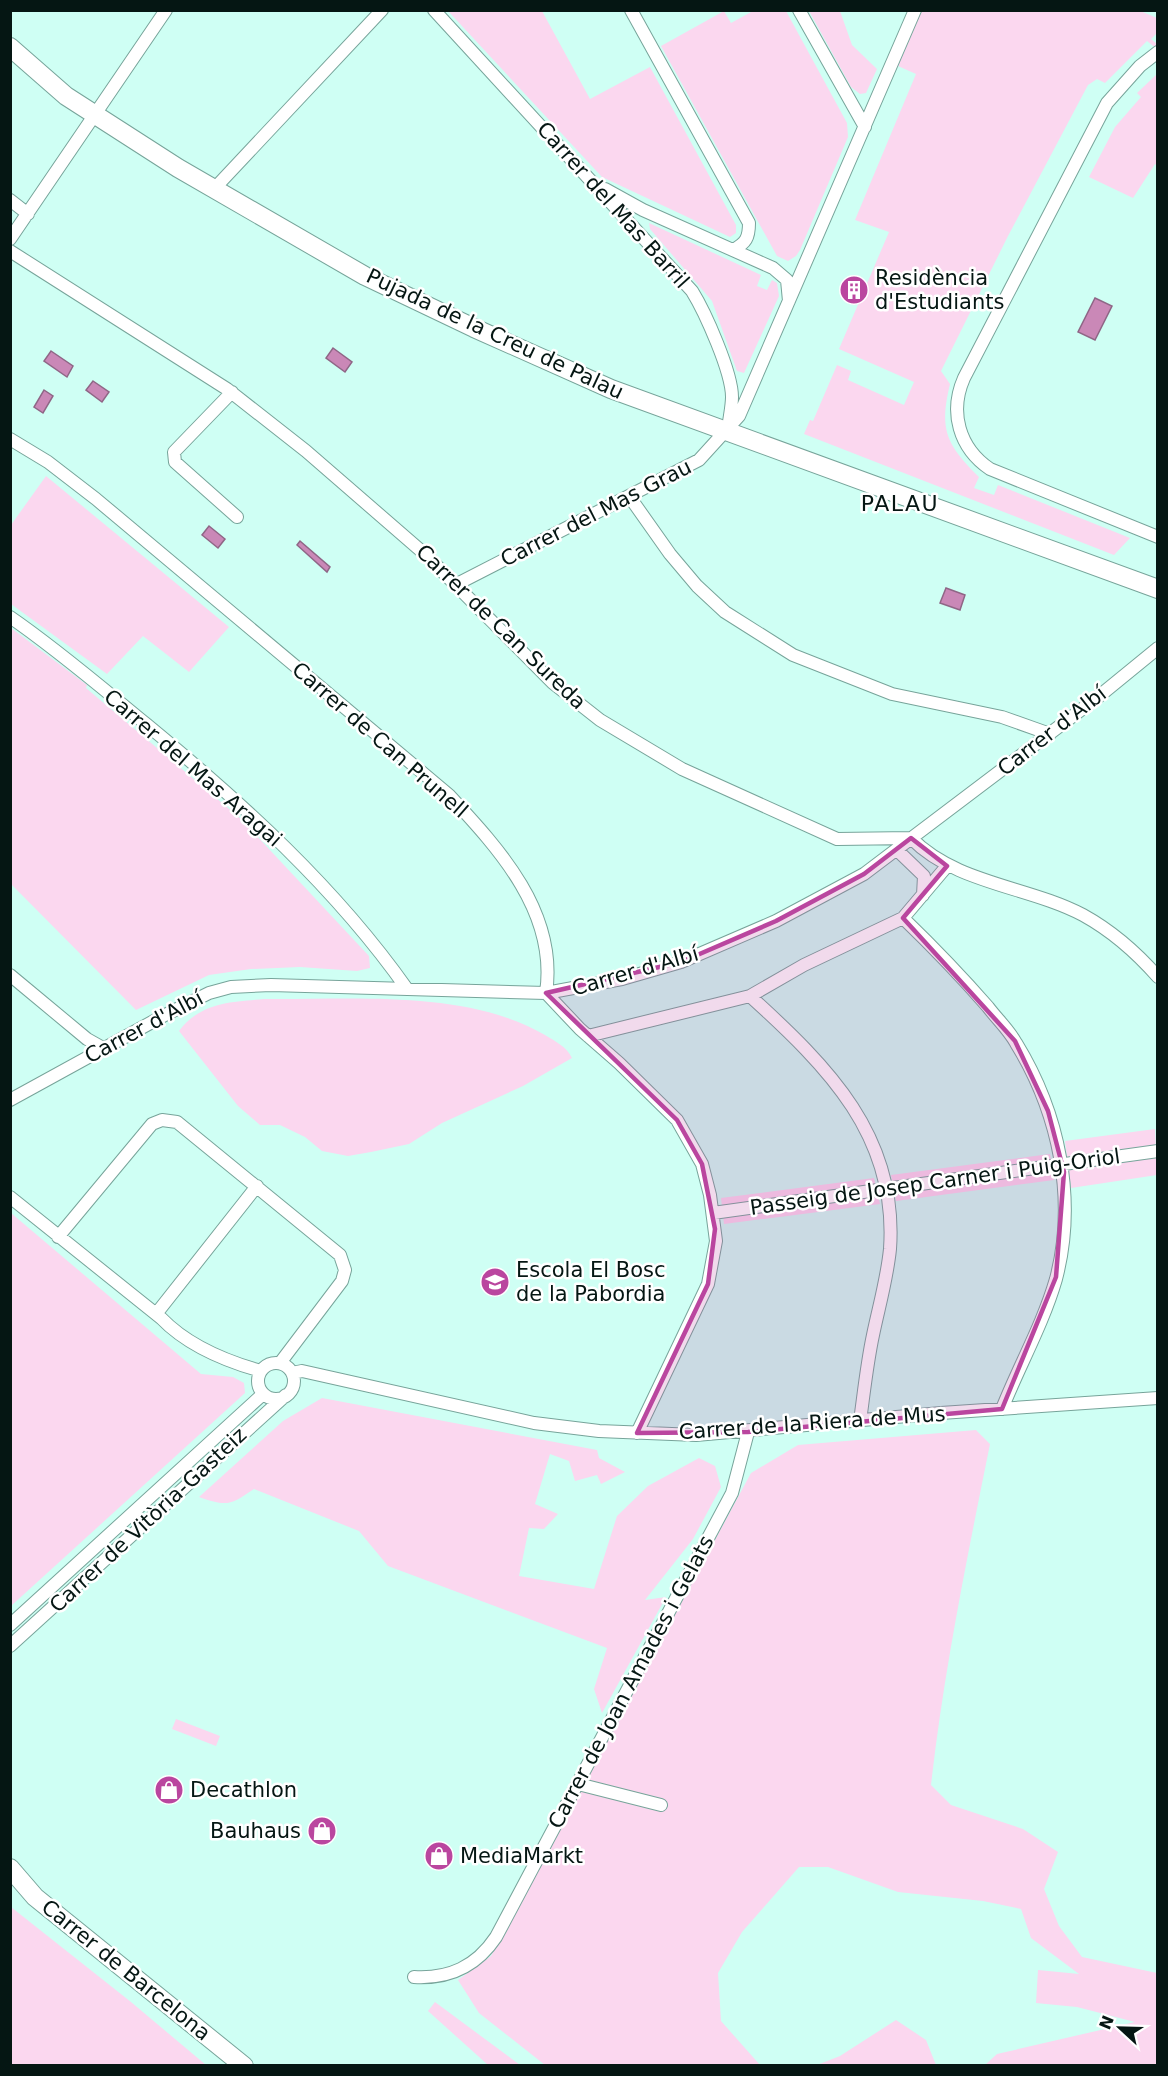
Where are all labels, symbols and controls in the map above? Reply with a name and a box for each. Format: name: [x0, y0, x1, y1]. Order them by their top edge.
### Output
street label: Carrer del Mas Barril: [532, 117, 694, 293]
street label: Pujada de la Creu de Palau: [363, 264, 627, 404]
place label: Residència d'Estudiants: [875, 266, 1004, 314]
building icon: Residència d'Estudiants: [838, 274, 870, 306]
street label: Carrer del Mas Grau: [497, 454, 695, 572]
district label: PALAU: [861, 491, 939, 516]
street label: Carrer de Can Sureda: [411, 540, 591, 714]
street label: Carrer de Can Prunell: [287, 657, 473, 823]
street label: Carrer d'Albí: [993, 681, 1112, 781]
street label: Carrer del Mas Aragai: [99, 684, 287, 852]
street label: Carrer d'Albí: [569, 941, 702, 1001]
street label: Carrer d'Albí: [81, 985, 208, 1068]
street label: Passeig de Josep Carner i Puig-Oriol: [748, 1144, 1122, 1220]
place label: Escola El Bosc de la Pabordia: [516, 1258, 666, 1306]
school or university icon: Escola El Bosc de la Pabordia: [479, 1266, 511, 1298]
street label: Carrer de la Riera de Mus: [678, 1402, 946, 1444]
street label: Carrer de Vitòria-Gasteiz: [45, 1423, 251, 1617]
street label: Carrer de Joan Amades i Gelats: [543, 1531, 719, 1833]
shop icon: Decathlon: [153, 1774, 185, 1806]
place label: Decathlon: [190, 1778, 297, 1802]
shop icon: Bauhaus: [306, 1815, 338, 1847]
place label: Bauhaus: [210, 1819, 301, 1843]
shop icon: MediaMarkt: [423, 1840, 455, 1872]
place label: MediaMarkt: [460, 1844, 583, 1868]
street label: Carrer de Barcelona: [37, 1895, 215, 2045]
north arrow: [1090, 1998, 1150, 2058]
text: N: [1095, 2013, 1118, 2032]

